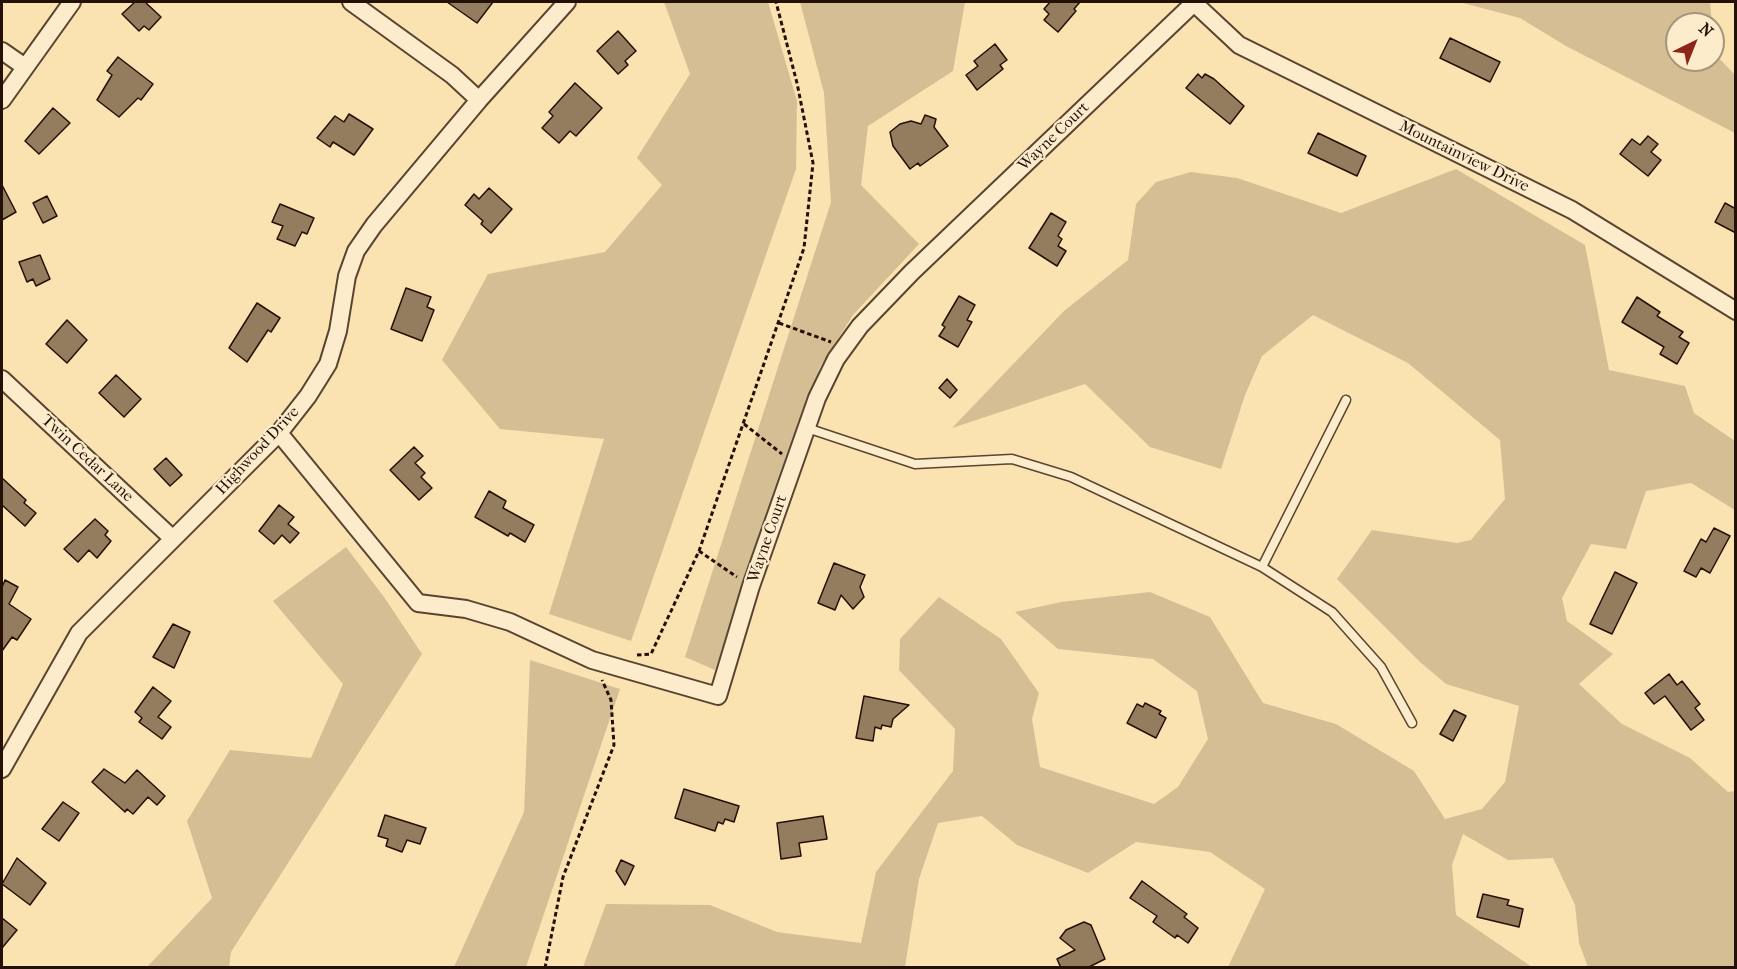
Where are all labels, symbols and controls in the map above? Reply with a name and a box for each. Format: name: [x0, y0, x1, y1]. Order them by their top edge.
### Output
north arrow: [1665, 12, 1725, 72]
text: N: [1695, 19, 1717, 41]
street label: Wayne Court: [1015, 98, 1093, 176]
street label: Mountainview Drive: [1396, 117, 1532, 197]
street label: Highwood Drive: [212, 403, 304, 499]
street label: Twin Cedar Lane: [37, 411, 137, 507]
street label: Wayne Court: [744, 493, 792, 585]

